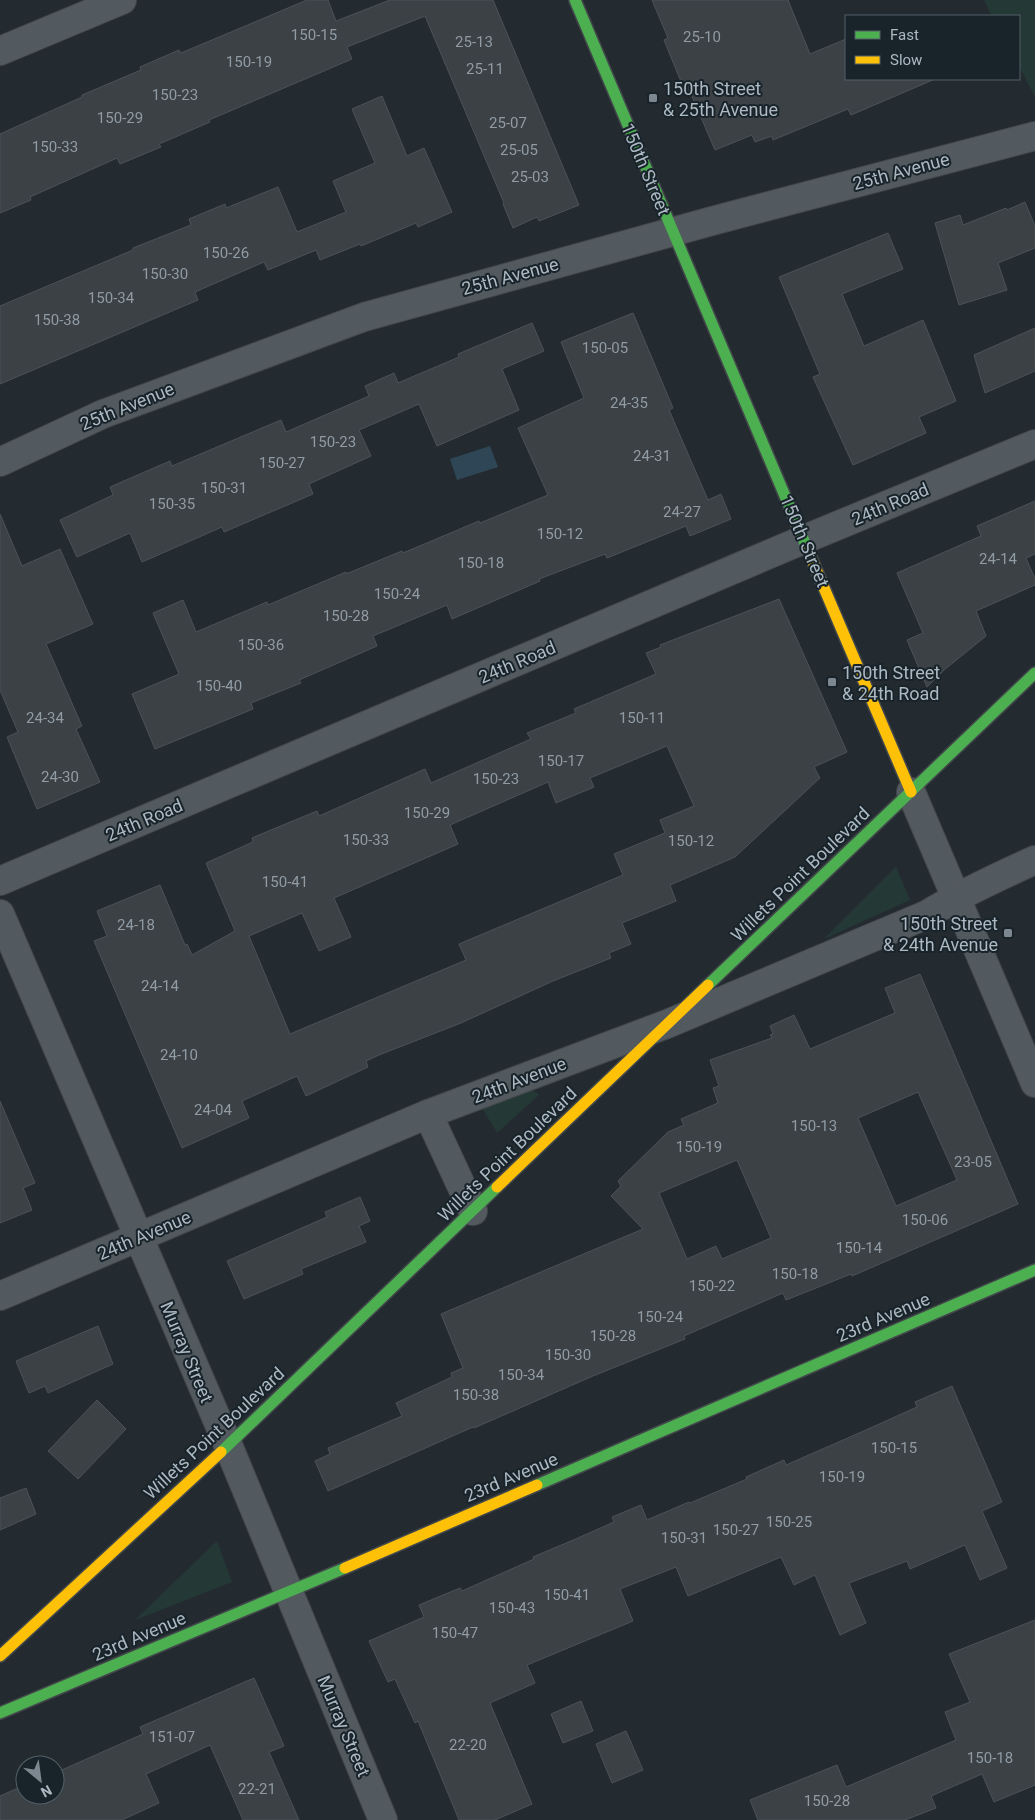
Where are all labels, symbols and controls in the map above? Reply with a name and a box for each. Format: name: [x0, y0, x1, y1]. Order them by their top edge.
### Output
legend: [845, 15, 1020, 80]
house number: 150-15: [291, 26, 337, 44]
text: Fast: [890, 26, 919, 44]
house number: 25-10: [683, 28, 721, 46]
house number: 25-13: [455, 33, 493, 51]
text: Slow: [890, 51, 922, 69]
house number: 150-19: [226, 53, 272, 71]
house number: 25-11: [466, 60, 504, 78]
place label: 150th Street & 25th Avenue: [663, 78, 778, 120]
house number: 150-23: [152, 86, 198, 104]
marker: 150th Street & 25th Avenue: [647, 92, 659, 104]
house number: 150-29: [97, 109, 143, 127]
house number: 25-07: [489, 114, 527, 132]
street label: 150th Street: [617, 120, 675, 218]
house number: 150-33: [32, 138, 78, 156]
house number: 25-05: [500, 141, 538, 159]
street label: 25th Avenue: [850, 148, 952, 194]
house number: 25-03: [511, 168, 549, 186]
house number: 150-26: [203, 244, 249, 262]
street label: 25th Avenue: [459, 253, 561, 299]
house number: 150-30: [142, 265, 188, 283]
house number: 150-34: [88, 289, 135, 307]
house number: 150-38: [34, 311, 80, 329]
house number: 150-05: [582, 339, 628, 357]
street label: 25th Avenue: [77, 378, 177, 434]
house number: 24-35: [610, 394, 648, 412]
house number: 150-23: [310, 433, 356, 451]
house number: 24-31: [633, 447, 671, 465]
house number: 150-27: [259, 454, 305, 472]
street label: 24th Road: [848, 478, 932, 530]
house number: 150-31: [201, 479, 247, 497]
street label: 150th Street: [776, 492, 834, 590]
house number: 150-35: [149, 495, 195, 513]
house number: 24-27: [663, 503, 701, 521]
house number: 150-12: [537, 525, 583, 543]
house number: 24-14: [979, 550, 1017, 568]
house number: 150-18: [458, 554, 504, 572]
house number: 150-24: [374, 585, 421, 603]
house number: 150-28: [323, 607, 369, 625]
house number: 150-36: [238, 636, 284, 654]
street label: 24th Road: [475, 636, 559, 688]
place label: 150th Street & 24th Road: [842, 662, 940, 704]
marker: 150th Street & 24th Road: [826, 676, 838, 688]
house number: 150-40: [196, 677, 242, 695]
house number: 24-34: [26, 709, 64, 727]
house number: 150-11: [619, 709, 665, 727]
house number: 150-17: [538, 752, 584, 770]
house number: 24-30: [41, 768, 79, 786]
house number: 150-23: [473, 770, 519, 788]
street label: 24th Road: [102, 794, 186, 846]
street label: Willets Point Boulevard: [726, 802, 874, 946]
house number: 150-29: [404, 804, 450, 822]
house number: 150-33: [343, 831, 389, 849]
house number: 150-12: [668, 832, 714, 850]
house number: 150-41: [262, 873, 308, 891]
place label: 150th Street & 24th Avenue: [883, 913, 998, 955]
house number: 24-18: [117, 916, 155, 934]
marker: 150th Street & 24th Avenue: [1002, 927, 1014, 939]
house number: 24-14: [141, 977, 179, 995]
house number: 24-10: [160, 1046, 198, 1064]
street label: 24th Avenue: [469, 1052, 569, 1108]
street label: Willets Point Boulevard: [433, 1082, 581, 1226]
house number: 24-04: [194, 1101, 232, 1119]
house number: 150-13: [791, 1117, 837, 1135]
house number: 150-19: [676, 1138, 722, 1156]
house number: 23-05: [954, 1153, 992, 1171]
street label: 24th Avenue: [94, 1206, 194, 1264]
house number: 150-06: [902, 1211, 948, 1229]
house number: 150-14: [836, 1239, 883, 1257]
house number: 150-18: [772, 1265, 818, 1283]
house number: 150-22: [689, 1277, 735, 1295]
street label: 23rd Avenue: [833, 1288, 933, 1346]
street label: Murray Street: [156, 1298, 218, 1406]
house number: 150-24: [637, 1308, 684, 1326]
house number: 150-28: [590, 1327, 636, 1345]
house number: 150-30: [545, 1346, 591, 1364]
street label: Willets Point Boulevard: [140, 1363, 288, 1503]
house number: 150-34: [498, 1366, 545, 1384]
house number: 150-38: [453, 1386, 499, 1404]
house number: 150-15: [871, 1439, 917, 1457]
street label: 23rd Avenue: [461, 1448, 561, 1506]
house number: 150-19: [819, 1468, 865, 1486]
house number: 150-25: [766, 1513, 812, 1531]
house number: 150-27: [713, 1521, 759, 1539]
house number: 150-31: [661, 1529, 707, 1547]
house number: 150-41: [544, 1586, 590, 1604]
house number: 150-43: [489, 1599, 535, 1617]
street label: 23rd Avenue: [89, 1607, 189, 1665]
house number: 150-47: [432, 1624, 478, 1642]
street label: Murray Street: [313, 1672, 375, 1780]
house number: 151-07: [149, 1728, 195, 1746]
house number: 22-20: [449, 1736, 487, 1754]
house number: 150-18: [967, 1749, 1013, 1767]
north arrow: [15, 1755, 65, 1805]
house number: 22-21: [238, 1780, 276, 1798]
text: N: [38, 1782, 55, 1801]
house number: 150-28: [804, 1792, 850, 1810]

